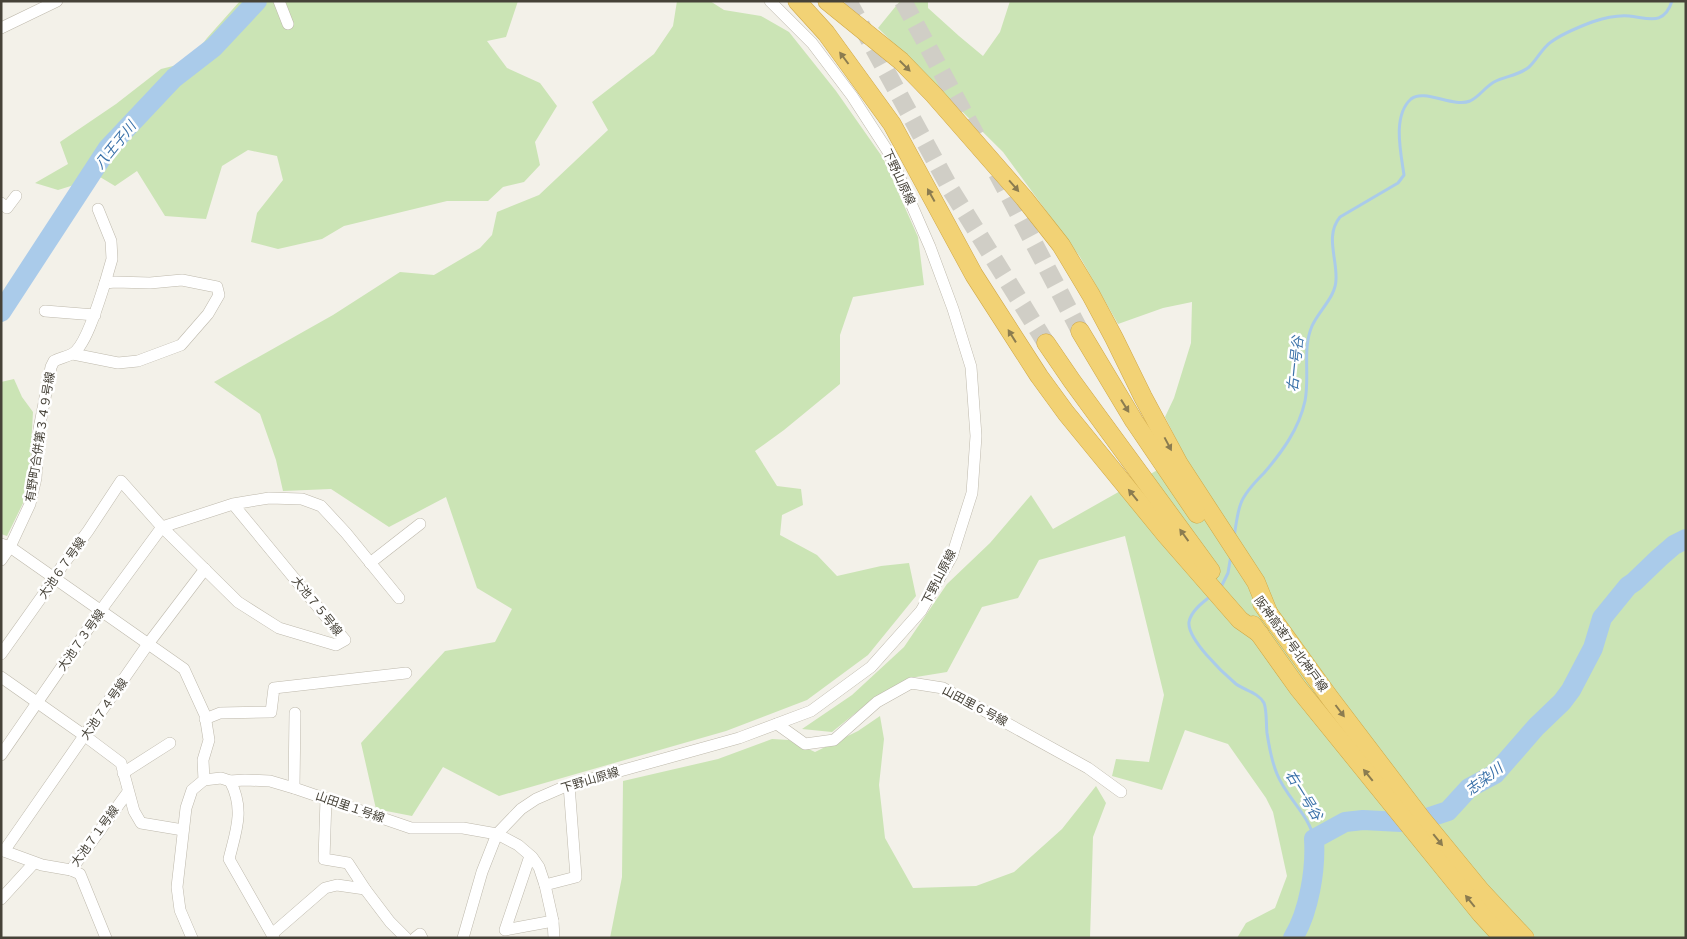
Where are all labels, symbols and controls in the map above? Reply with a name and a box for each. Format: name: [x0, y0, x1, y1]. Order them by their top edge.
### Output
one-way arrow: [839, 52, 850, 65]
one-way arrow: [899, 60, 911, 72]
water label: 八王子川: [91, 117, 140, 172]
street label: 下野山原線: [880, 147, 918, 207]
one-way arrow: [1008, 180, 1020, 192]
one-way arrow: [926, 188, 935, 202]
one-way arrow: [1007, 329, 1017, 342]
water label: 右一号谷: [1284, 334, 1306, 393]
street label: 有野町合併第３４９号線: [23, 371, 57, 503]
one-way arrow: [1121, 400, 1130, 413]
one-way arrow: [1164, 437, 1172, 452]
one-way arrow: [1128, 489, 1139, 502]
one-way arrow: [1179, 529, 1190, 542]
street label: 大池６７号線: [36, 534, 88, 602]
street label: 下野山原線: [919, 547, 959, 607]
street label: 大池７５号線: [289, 574, 345, 638]
street label: 阪神高速7号北神戸線: [1252, 593, 1330, 695]
street label: 大池７３号線: [55, 606, 107, 674]
street label: 大池７４号線: [78, 675, 130, 743]
street label: 山田里６号線: [940, 683, 1010, 729]
one-way arrow: [1334, 704, 1345, 717]
water label: 志染川: [1462, 759, 1507, 798]
street label: 下野山原線: [559, 765, 621, 795]
water label: 右一号谷: [1282, 767, 1326, 824]
one-way arrow: [1363, 769, 1374, 782]
street label: 山田里１号線: [314, 789, 386, 825]
street label: 大池７１号線: [68, 803, 122, 869]
one-way arrow: [1433, 833, 1444, 846]
one-way arrow: [1465, 895, 1476, 908]

